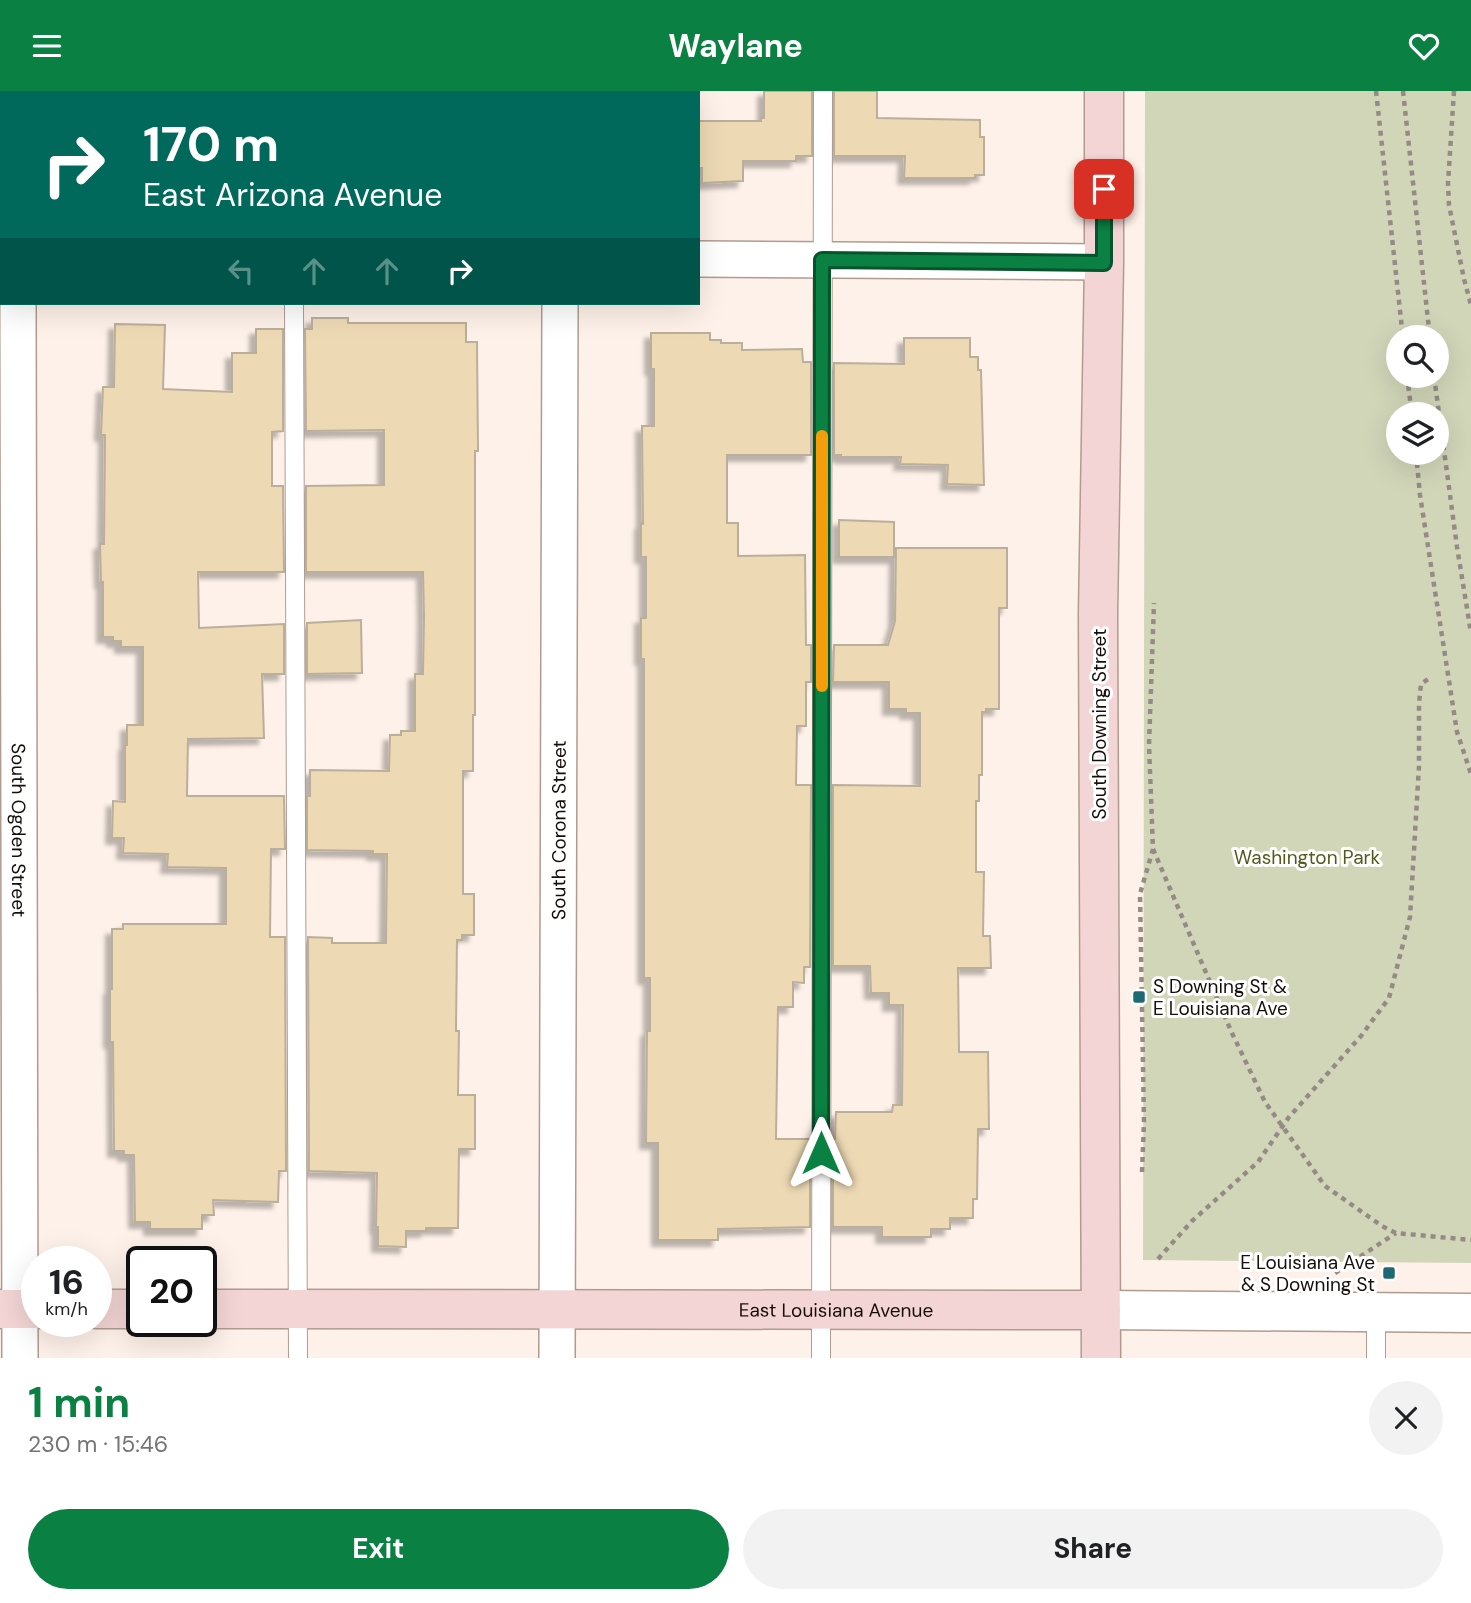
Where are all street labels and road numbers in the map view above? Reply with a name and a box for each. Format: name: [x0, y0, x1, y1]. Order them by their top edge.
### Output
street label: South Downing Street: [1087, 629, 1112, 819]
street label: South Corona Street: [546, 740, 572, 920]
street label: South Ogden Street: [6, 743, 31, 917]
street label: East Louisiana Avenue: [739, 1298, 933, 1323]

